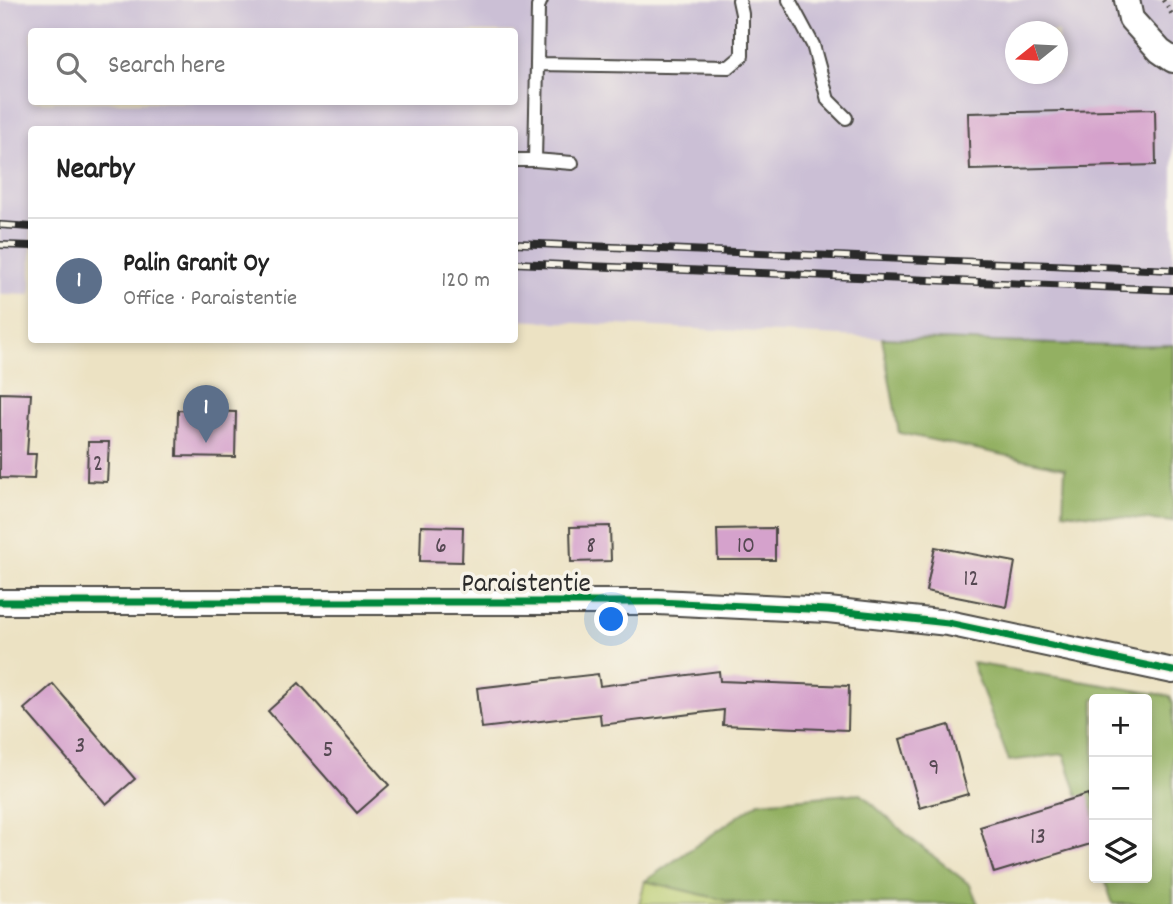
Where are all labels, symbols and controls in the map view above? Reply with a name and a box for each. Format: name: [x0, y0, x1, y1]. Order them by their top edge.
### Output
north arrow: [1005, 21, 1068, 84]
search box: [28, 28, 518, 105]
icon: search: [52, 48, 90, 86]
text: Search here: [108, 48, 226, 85]
text: Nearby: [56, 150, 134, 193]
text: Palin Granit Oy: [123, 246, 269, 283]
text: 1: [76, 265, 82, 298]
text: 120 m: [441, 265, 490, 298]
text: Office · Paraistentie: [123, 283, 297, 316]
pin: 1: [183, 385, 229, 443]
house number: 2: [93, 448, 103, 482]
house number: 6: [435, 530, 447, 564]
house number: 8: [586, 530, 596, 564]
house number: 10: [737, 530, 755, 564]
house number: 12: [963, 563, 979, 597]
street label: Paraistentie: [461, 566, 591, 606]
your location: [594, 602, 628, 636]
map controls: [1089, 694, 1152, 883]
button: +: [1089, 694, 1152, 757]
house number: 3: [75, 730, 85, 764]
house number: 5: [322, 734, 334, 768]
house number: 9: [929, 752, 940, 786]
button: −: [1089, 757, 1152, 820]
button: layers: [1089, 820, 1152, 883]
house number: 13: [1030, 821, 1046, 855]

